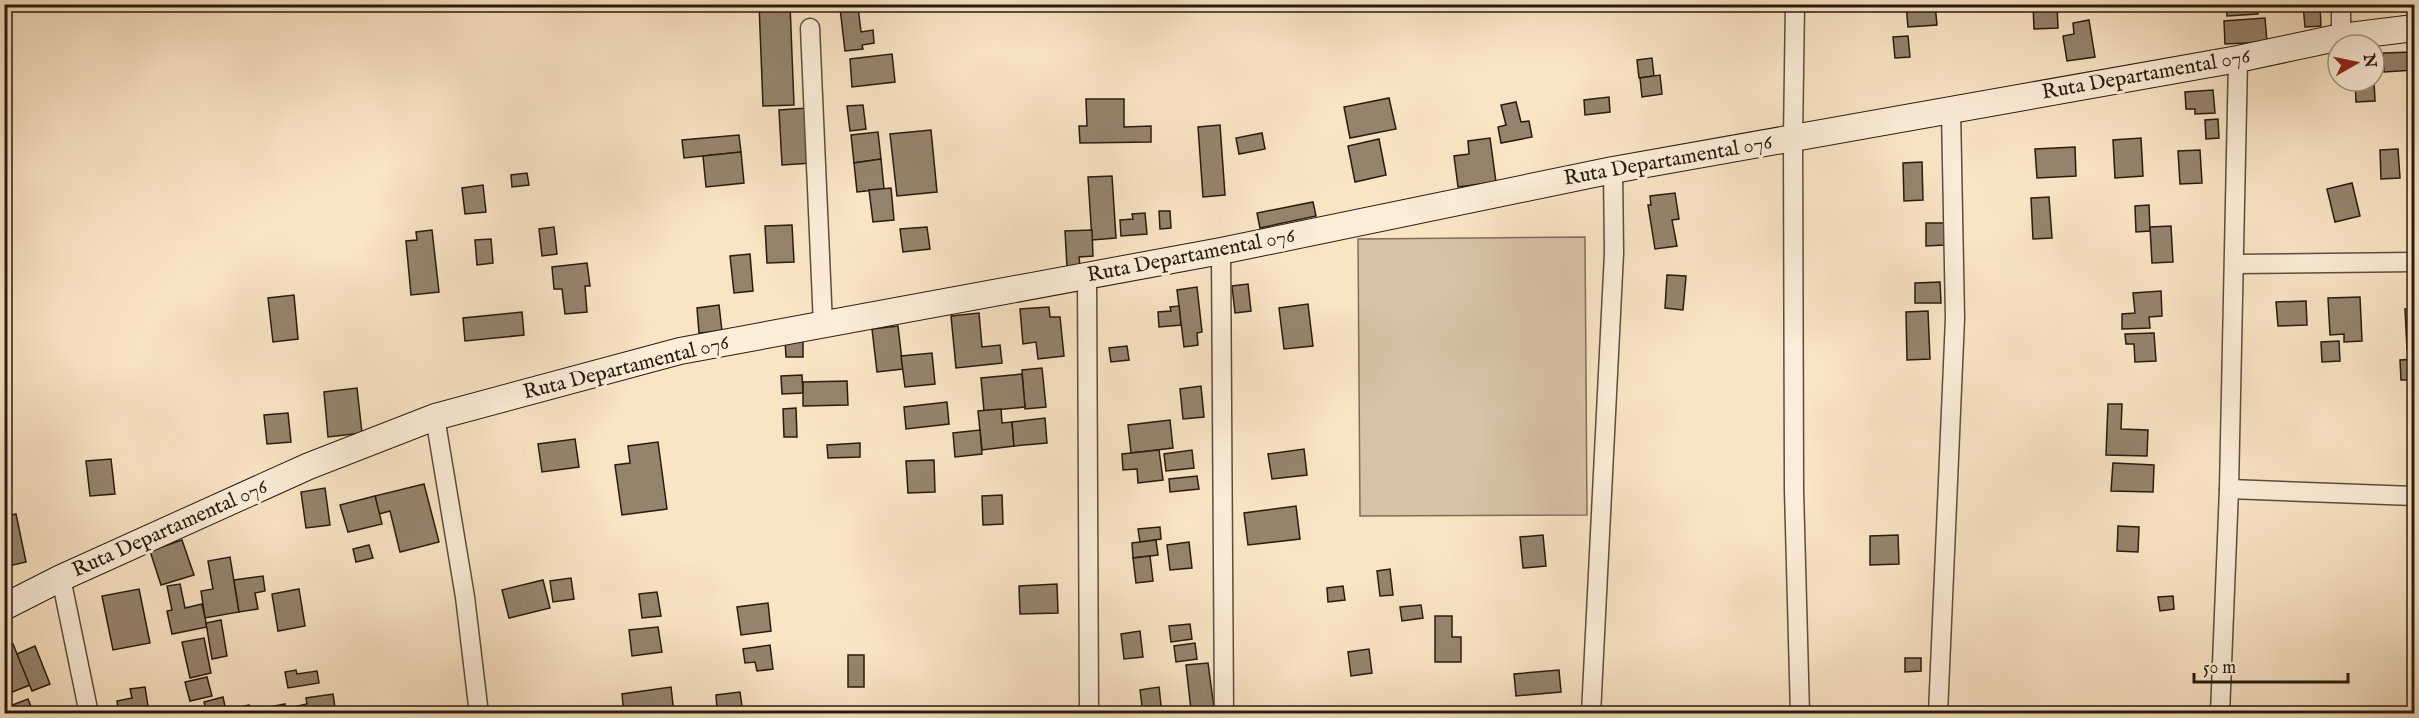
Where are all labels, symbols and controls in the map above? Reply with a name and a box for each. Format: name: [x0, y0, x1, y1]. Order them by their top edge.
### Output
north arrow: [2326, 33, 2386, 93]
street label: Ruta Departamental 076: [2040, 43, 2253, 107]
text: N: [2358, 52, 2380, 70]
street label: Ruta Departamental 076: [1562, 129, 1775, 193]
street label: Ruta Departamental 076: [1085, 222, 1298, 289]
street label: Ruta Departamental 076: [520, 329, 733, 407]
street label: Ruta Departamental 076: [68, 473, 273, 584]
scale bar: [2194, 646, 2348, 684]
text: 50 m: [2203, 657, 2236, 680]

